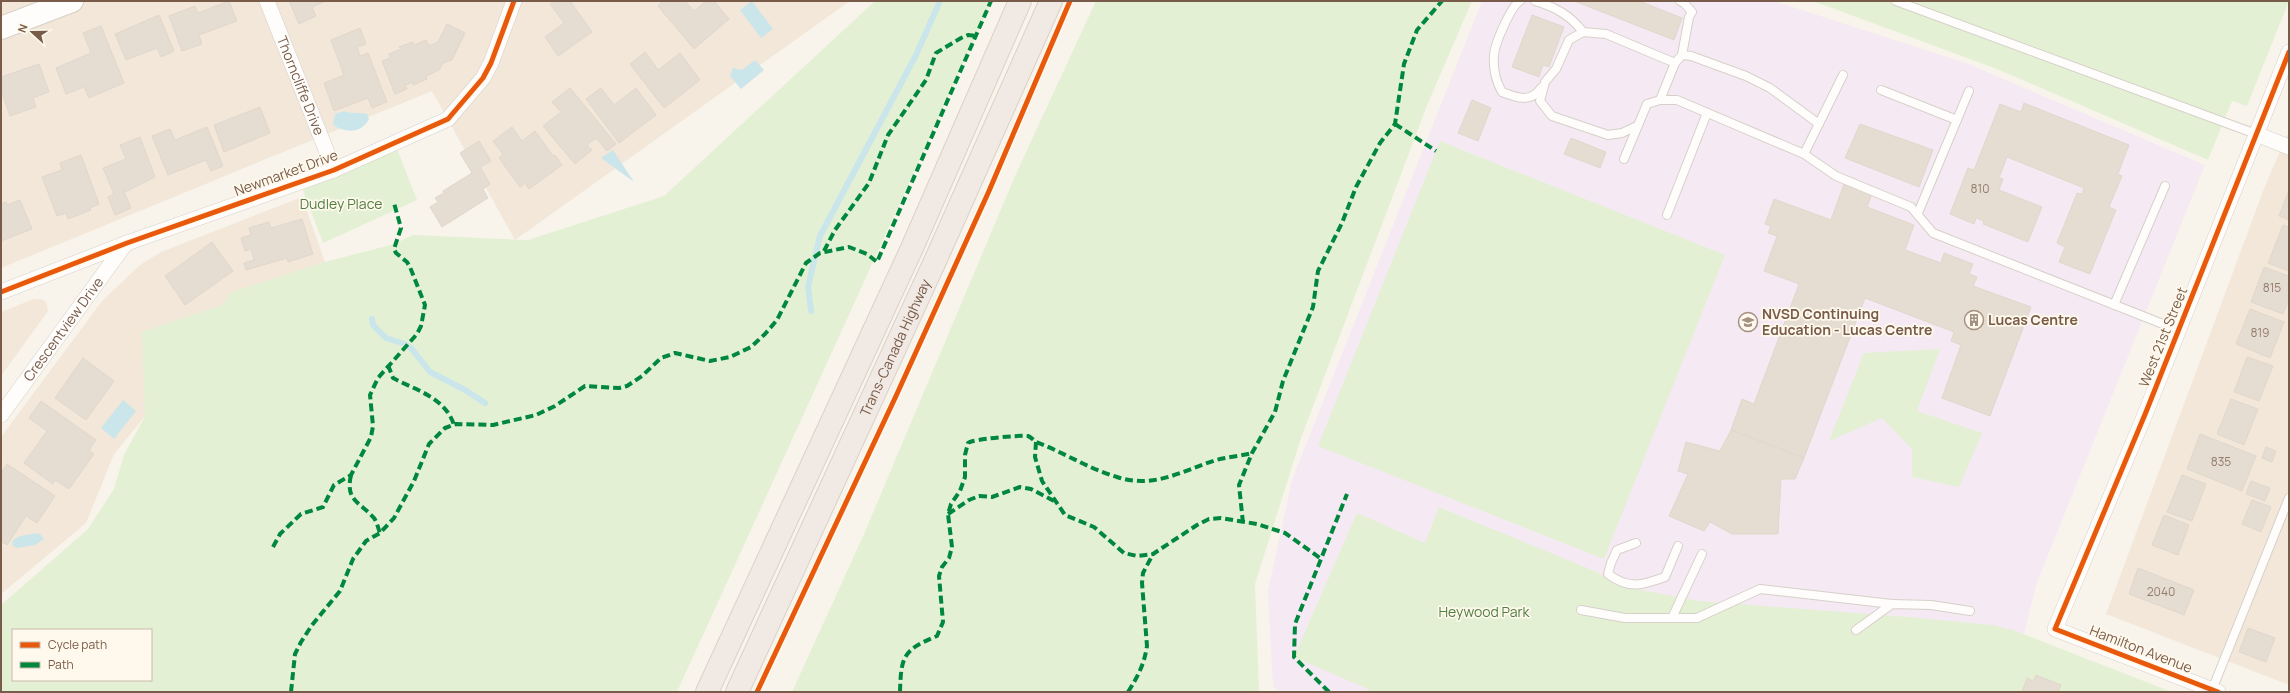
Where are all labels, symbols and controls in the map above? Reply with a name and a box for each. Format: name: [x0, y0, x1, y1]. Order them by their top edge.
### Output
north arrow: [12, 12, 52, 52]
text: N: [14, 22, 31, 35]
street label: Thorncliffe Drive: [273, 33, 329, 138]
street label: Newmarket Drive: [231, 145, 340, 200]
house number: 810: [1971, 180, 1989, 197]
park label: Dudley Place: [300, 194, 382, 213]
street label: Crescentview Drive: [19, 273, 107, 385]
street label: Trans-Canada Highway: [855, 275, 935, 419]
house number: 815: [2263, 279, 2281, 296]
street label: West 21st Street: [2134, 284, 2191, 390]
place label: NVSD Continuing Education - Lucas Centre: [1762, 304, 1932, 339]
building icon: Lucas Centre: [1963, 309, 1985, 331]
place label: Lucas Centre: [1988, 310, 2078, 329]
school or university icon: NVSD Continuing Education - Lucas Centre: [1737, 311, 1759, 333]
house number: 819: [2250, 324, 2270, 341]
house number: 835: [2211, 453, 2231, 470]
house number: 2040: [2147, 583, 2175, 600]
park label: Heywood Park: [1438, 602, 1531, 621]
street label: Hamilton Avenue: [2087, 620, 2195, 677]
legend: [12, 629, 152, 681]
text: Cycle path: [48, 636, 107, 653]
text: Path: [48, 656, 74, 673]

